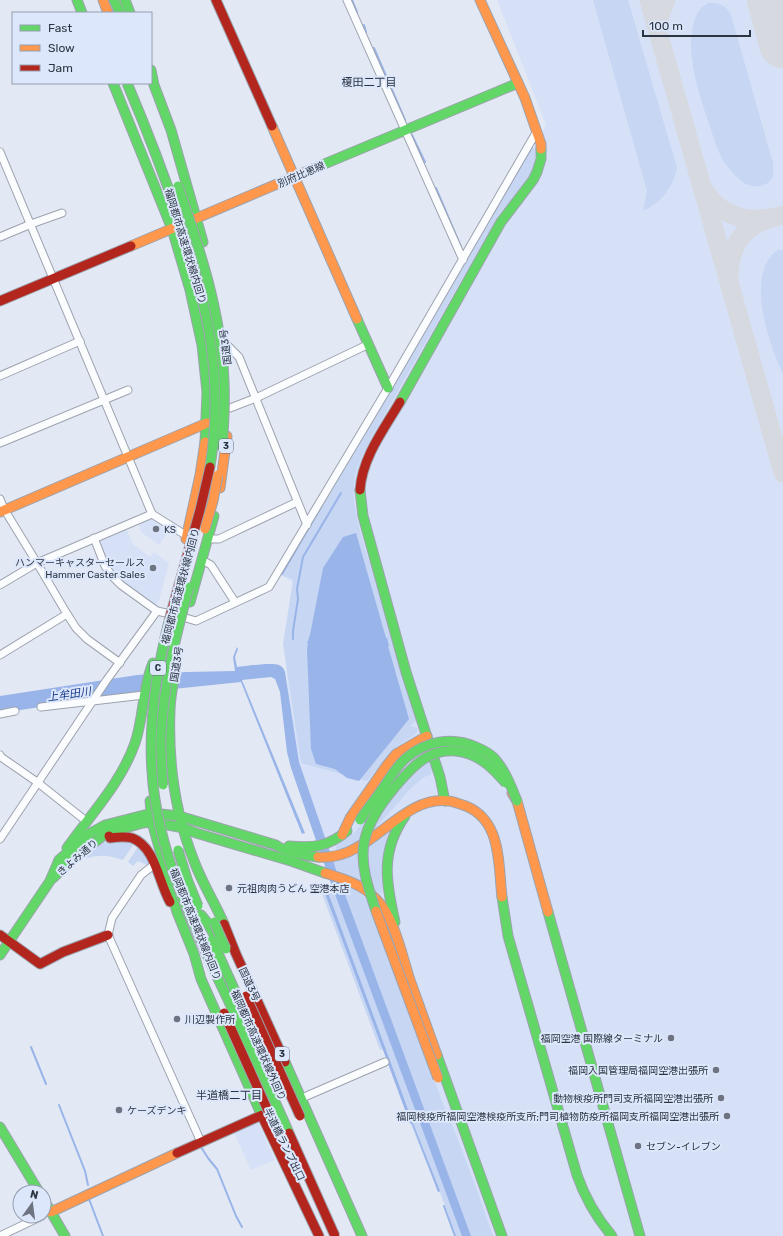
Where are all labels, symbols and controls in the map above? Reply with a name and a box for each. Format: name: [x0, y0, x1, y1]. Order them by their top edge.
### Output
legend: [12, 12, 152, 84]
scale bar: [643, 12, 750, 38]
text: 100 m: [649, 19, 683, 33]
text: Fast: [48, 21, 72, 35]
text: Slow: [48, 41, 75, 55]
text: Jam: [48, 61, 73, 75]
district label: 榎田二丁目: [342, 76, 397, 89]
street label: 別府比恵線: [276, 160, 327, 190]
street label: 福岡都市高速環状線内回り: [162, 187, 208, 305]
street label: 国道3号: [218, 328, 234, 365]
road number: 3: [219, 439, 233, 453]
marker: KS: [151, 524, 161, 534]
place label: KS: [164, 524, 176, 536]
street label: 福岡都市高速環状線内回り: [160, 527, 202, 646]
place label: ハンマーキャスターセールス Hammer Caster Sales: [15, 557, 145, 581]
marker: ハンマーキャスターセールス Hammer Caster Sales: [148, 563, 158, 573]
street label: 国道3号: [168, 645, 186, 683]
road number: C: [150, 661, 166, 675]
water label: 上牟田川: [46, 685, 93, 704]
street label: きよみ通り: [55, 837, 100, 879]
street label: 福岡都市高速環状線内回り: [167, 866, 223, 982]
marker: 元祖肉肉うどん 空港本店: [224, 883, 234, 893]
place label: 元祖肉肉うどん 空港本店: [237, 883, 349, 895]
street label: 国道3号: [236, 966, 262, 1003]
street label: 福岡都市高速環状線外回り: [228, 988, 288, 1103]
marker: 川辺製作所: [172, 1014, 182, 1024]
place label: 川辺製作所: [185, 1014, 235, 1026]
place label: 福岡空港 国際線ターミナル: [541, 1033, 663, 1045]
marker: 福岡空港 国際線ターミナル: [666, 1033, 676, 1043]
road number: 3: [275, 1047, 289, 1061]
place label: 福岡入国管理局福岡空港出張所: [568, 1065, 708, 1077]
marker: 福岡入国管理局福岡空港出張所: [711, 1065, 721, 1075]
district label: 半道橋二丁目: [196, 1089, 262, 1102]
place label: 動物検疫所門司支所福岡空港出張所: [553, 1093, 713, 1105]
marker: 動物検疫所門司支所福岡空港出張所: [716, 1093, 726, 1103]
marker: ケーズデンキ: [114, 1105, 124, 1115]
place label: ケーズデンキ: [127, 1105, 187, 1117]
street label: 半道橋ランプ出口: [261, 1106, 307, 1183]
place label: 福岡検疫所福岡空港検疫所支所;門司植物防疫所福岡支所福岡空港出張所: [396, 1111, 719, 1123]
marker: 福岡検疫所福岡空港検疫所支所;門司植物防疫所福岡支所福岡空港出張所: [722, 1111, 732, 1121]
marker: セブン-イレブン: [633, 1141, 643, 1151]
place label: セブン-イレブン: [646, 1141, 721, 1153]
north arrow: [12, 1184, 52, 1224]
text: N: [29, 1188, 40, 1202]

